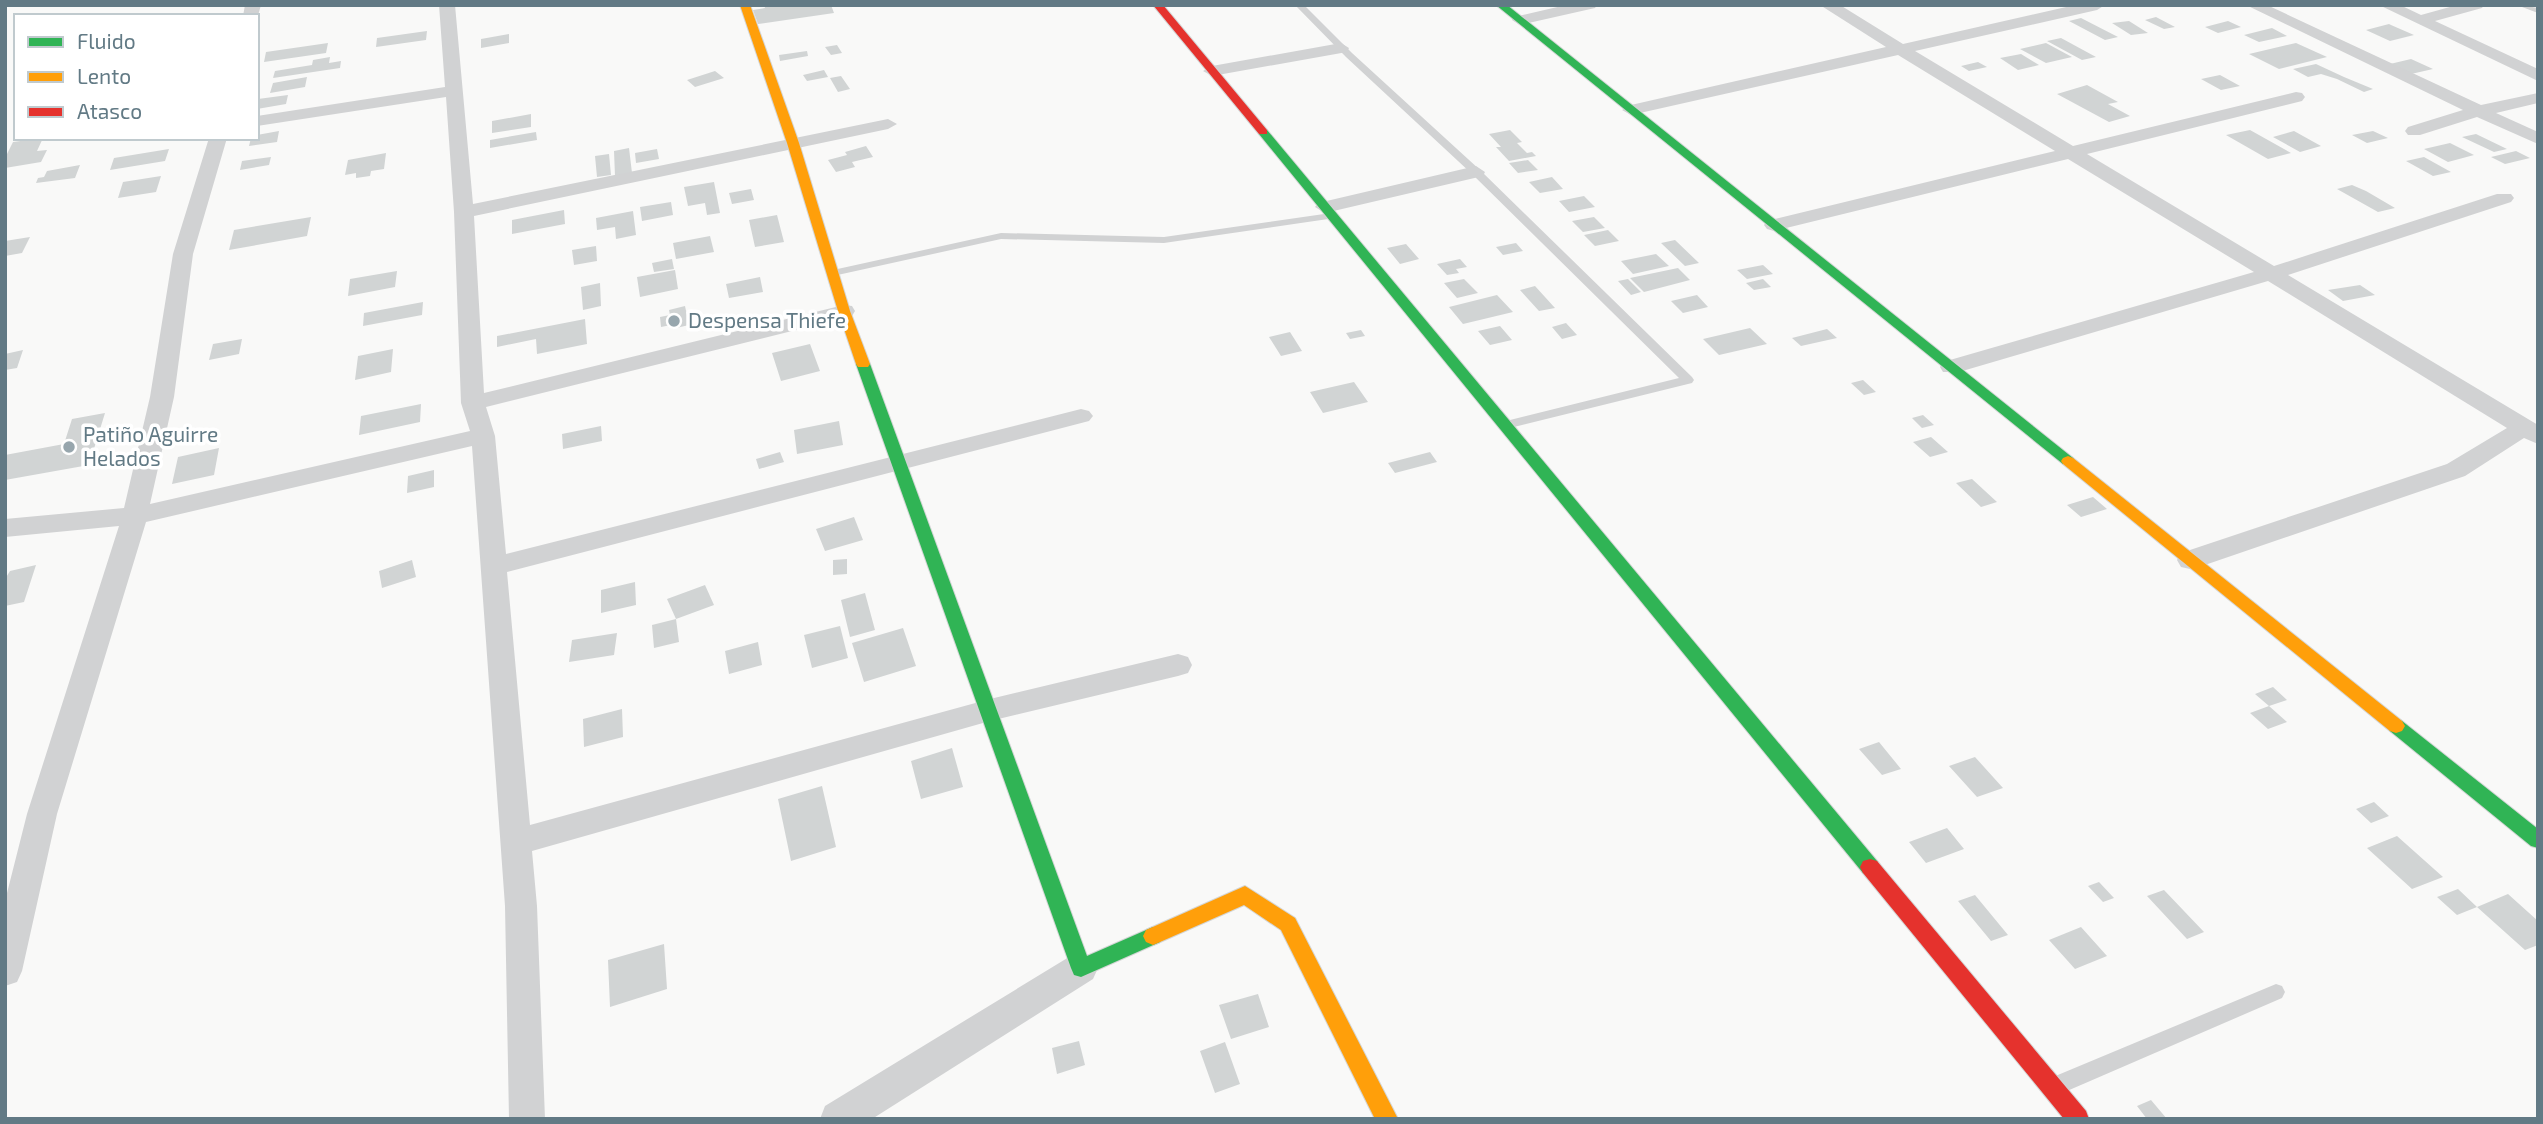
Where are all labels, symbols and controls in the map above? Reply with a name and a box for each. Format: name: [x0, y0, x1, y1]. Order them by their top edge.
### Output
legend: [14, 14, 259, 140]
text: Fluido: [77, 28, 136, 53]
text: Lento: [77, 63, 131, 88]
text: Atasco: [77, 98, 142, 123]
place label: Despensa Thiefe: [688, 307, 846, 332]
marker: Despensa Thiefe: [666, 313, 682, 329]
place label: Patiño Aguirre Helados: [83, 421, 218, 470]
marker: Patiño Aguirre Helados: [61, 439, 77, 455]

